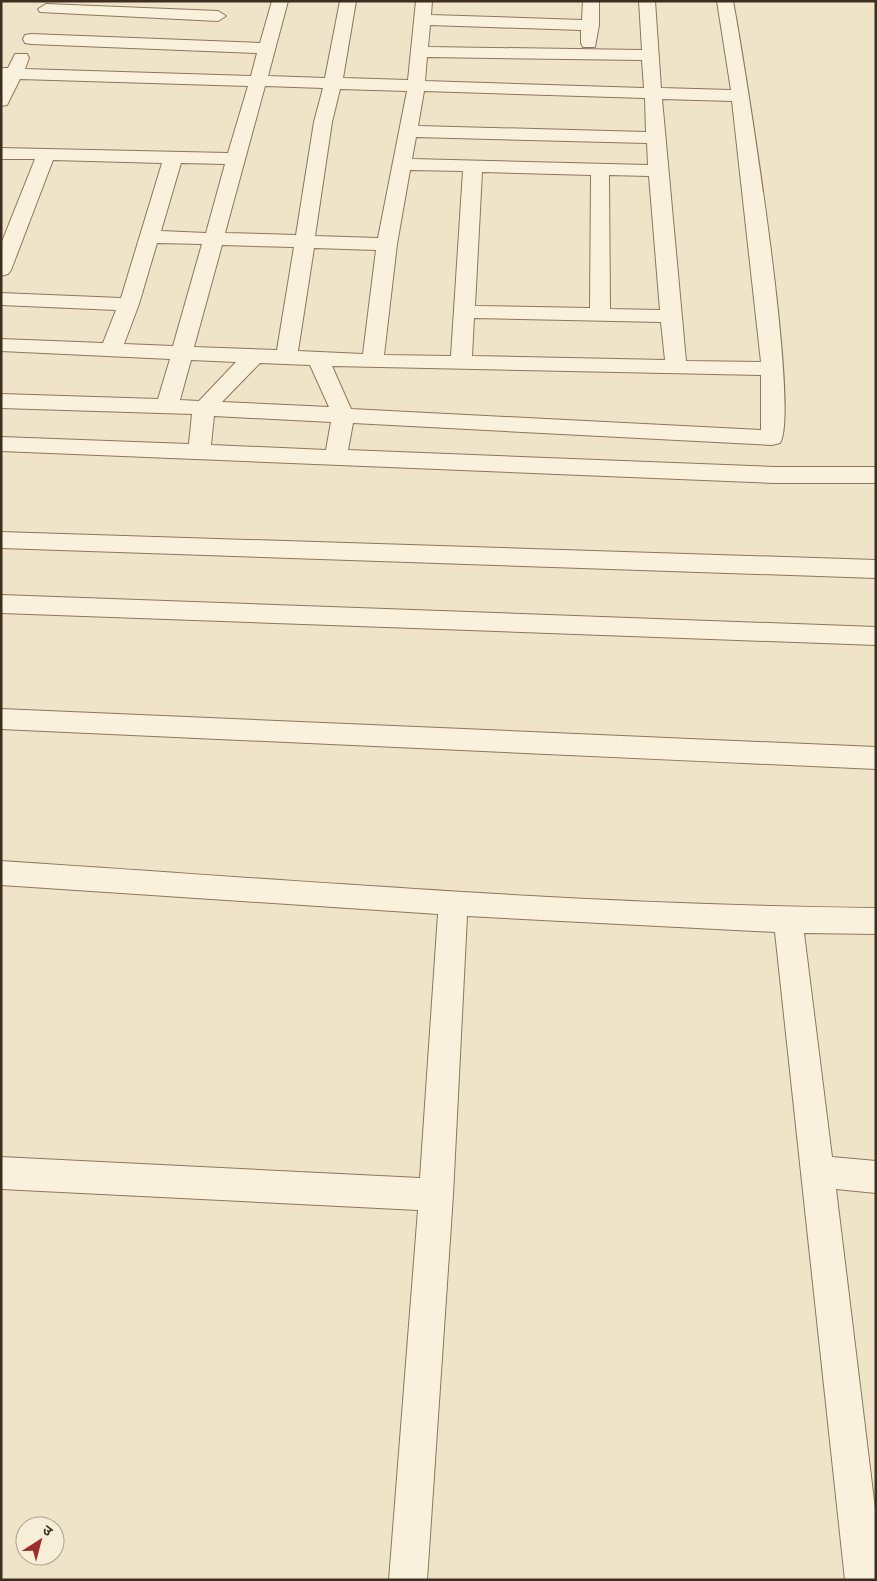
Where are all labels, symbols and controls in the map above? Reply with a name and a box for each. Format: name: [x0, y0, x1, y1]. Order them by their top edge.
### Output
north arrow: [15, 1516, 65, 1566]
text: उ: [39, 1519, 58, 1541]

